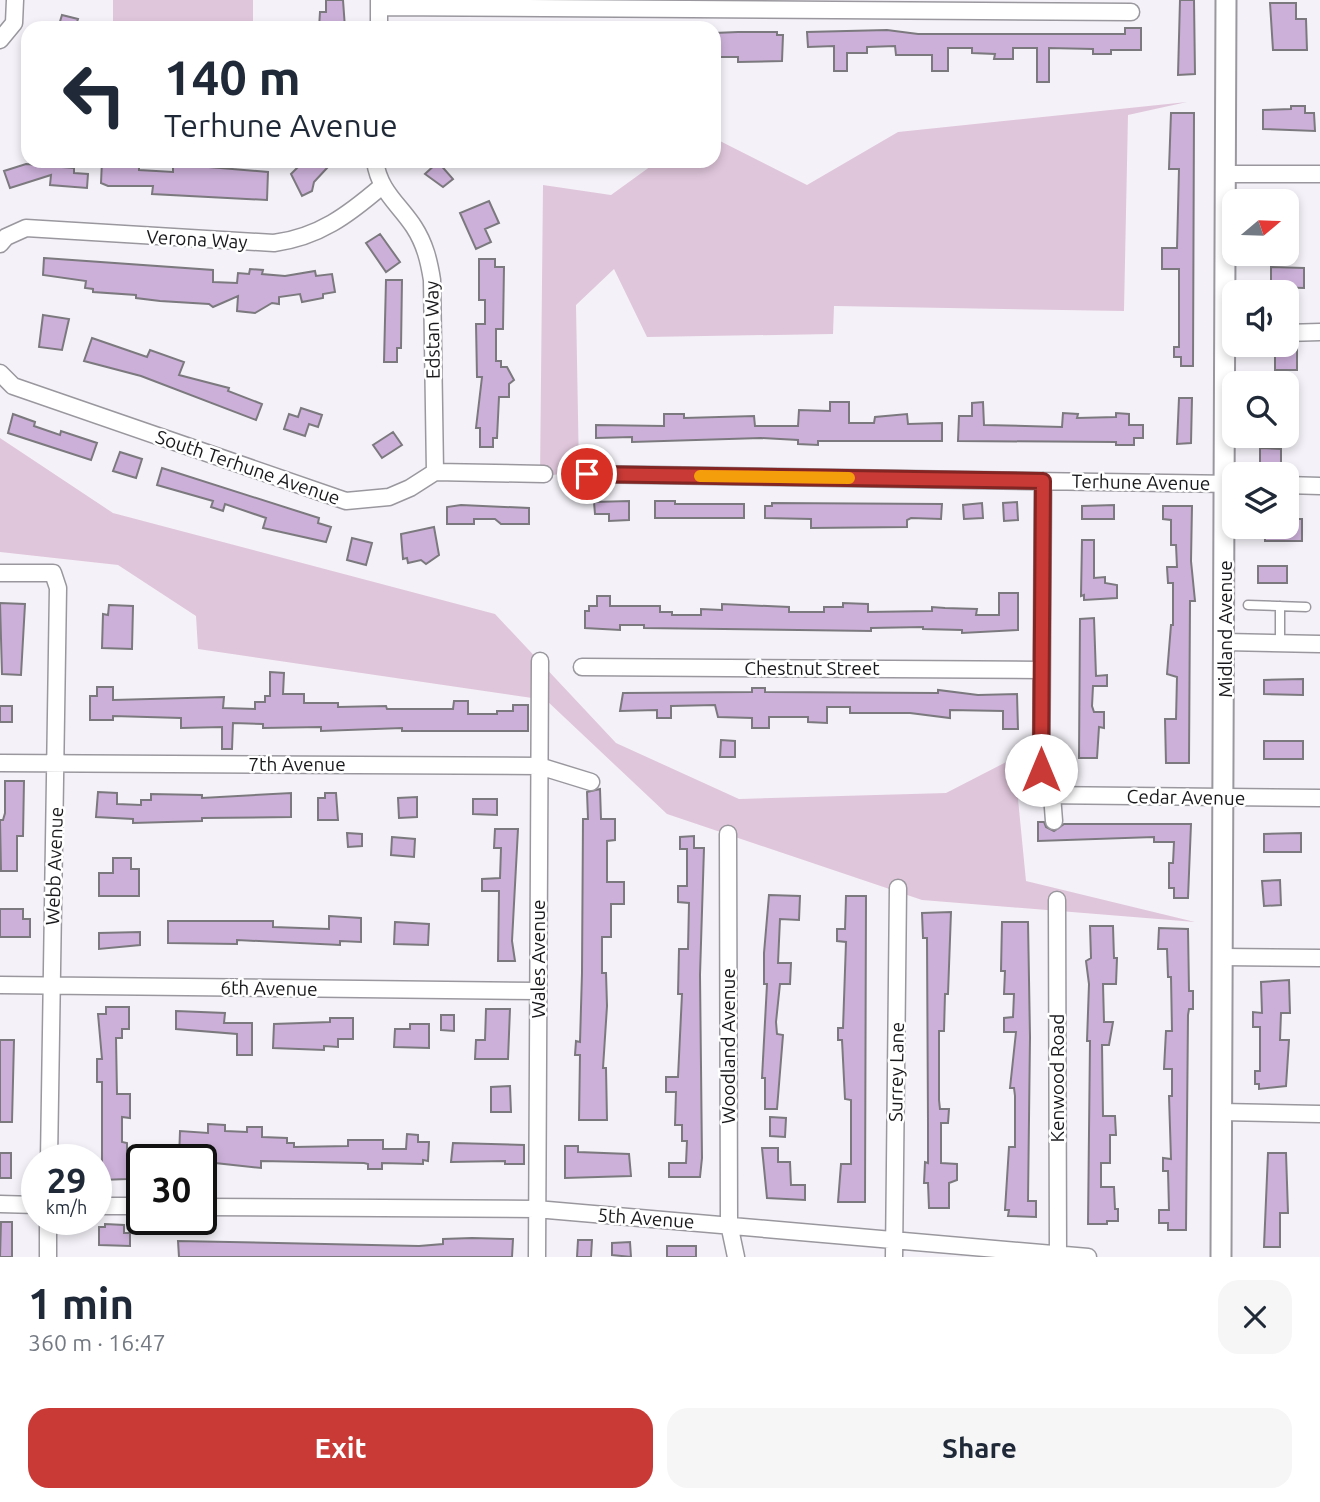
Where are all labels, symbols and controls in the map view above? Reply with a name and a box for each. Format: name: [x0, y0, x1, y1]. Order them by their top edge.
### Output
icon: left: [49, 49, 140, 140]
text: 140 m: [164, 49, 301, 104]
text: Terhune Avenue: [164, 107, 398, 143]
north arrow: [1222, 189, 1298, 266]
map controls: [1222, 189, 1299, 539]
street label: Verona Way: [146, 225, 248, 253]
button: sound: [1222, 280, 1299, 357]
street label: Edstan Way: [420, 281, 444, 379]
button: search: [1222, 371, 1299, 448]
street label: South Terhune Avenue: [153, 425, 343, 509]
pin: [557, 444, 617, 504]
icon: arrive: [568, 455, 606, 493]
button: layers: [1222, 462, 1299, 539]
street label: Terhune Avenue: [1071, 470, 1211, 494]
street label: Midland Avenue: [1214, 560, 1236, 698]
street label: Chestnut Street: [744, 657, 880, 679]
position arrow: [1004, 733, 1078, 807]
street label: 7th Avenue: [248, 753, 346, 775]
street label: Cedar Avenue: [1127, 785, 1245, 809]
street label: Webb Avenue: [41, 806, 67, 926]
street label: Wales Avenue: [527, 899, 549, 1019]
street label: Woodland Avenue: [717, 968, 739, 1124]
street label: 6th Avenue: [220, 976, 318, 1000]
street label: Kenwood Road: [1046, 1014, 1068, 1142]
street label: Surrey Lane: [884, 1022, 908, 1122]
speed limit sign: 30: [126, 1144, 217, 1235]
text: 29: [47, 1160, 86, 1200]
text: km/h: [46, 1197, 87, 1217]
street label: 5th Avenue: [597, 1204, 695, 1232]
text: 1 min: [28, 1280, 134, 1327]
button: close: [1218, 1280, 1292, 1354]
text: 360 m · 16:47: [28, 1330, 166, 1355]
button: Exit: [28, 1408, 653, 1488]
button: Share: [667, 1408, 1292, 1488]

